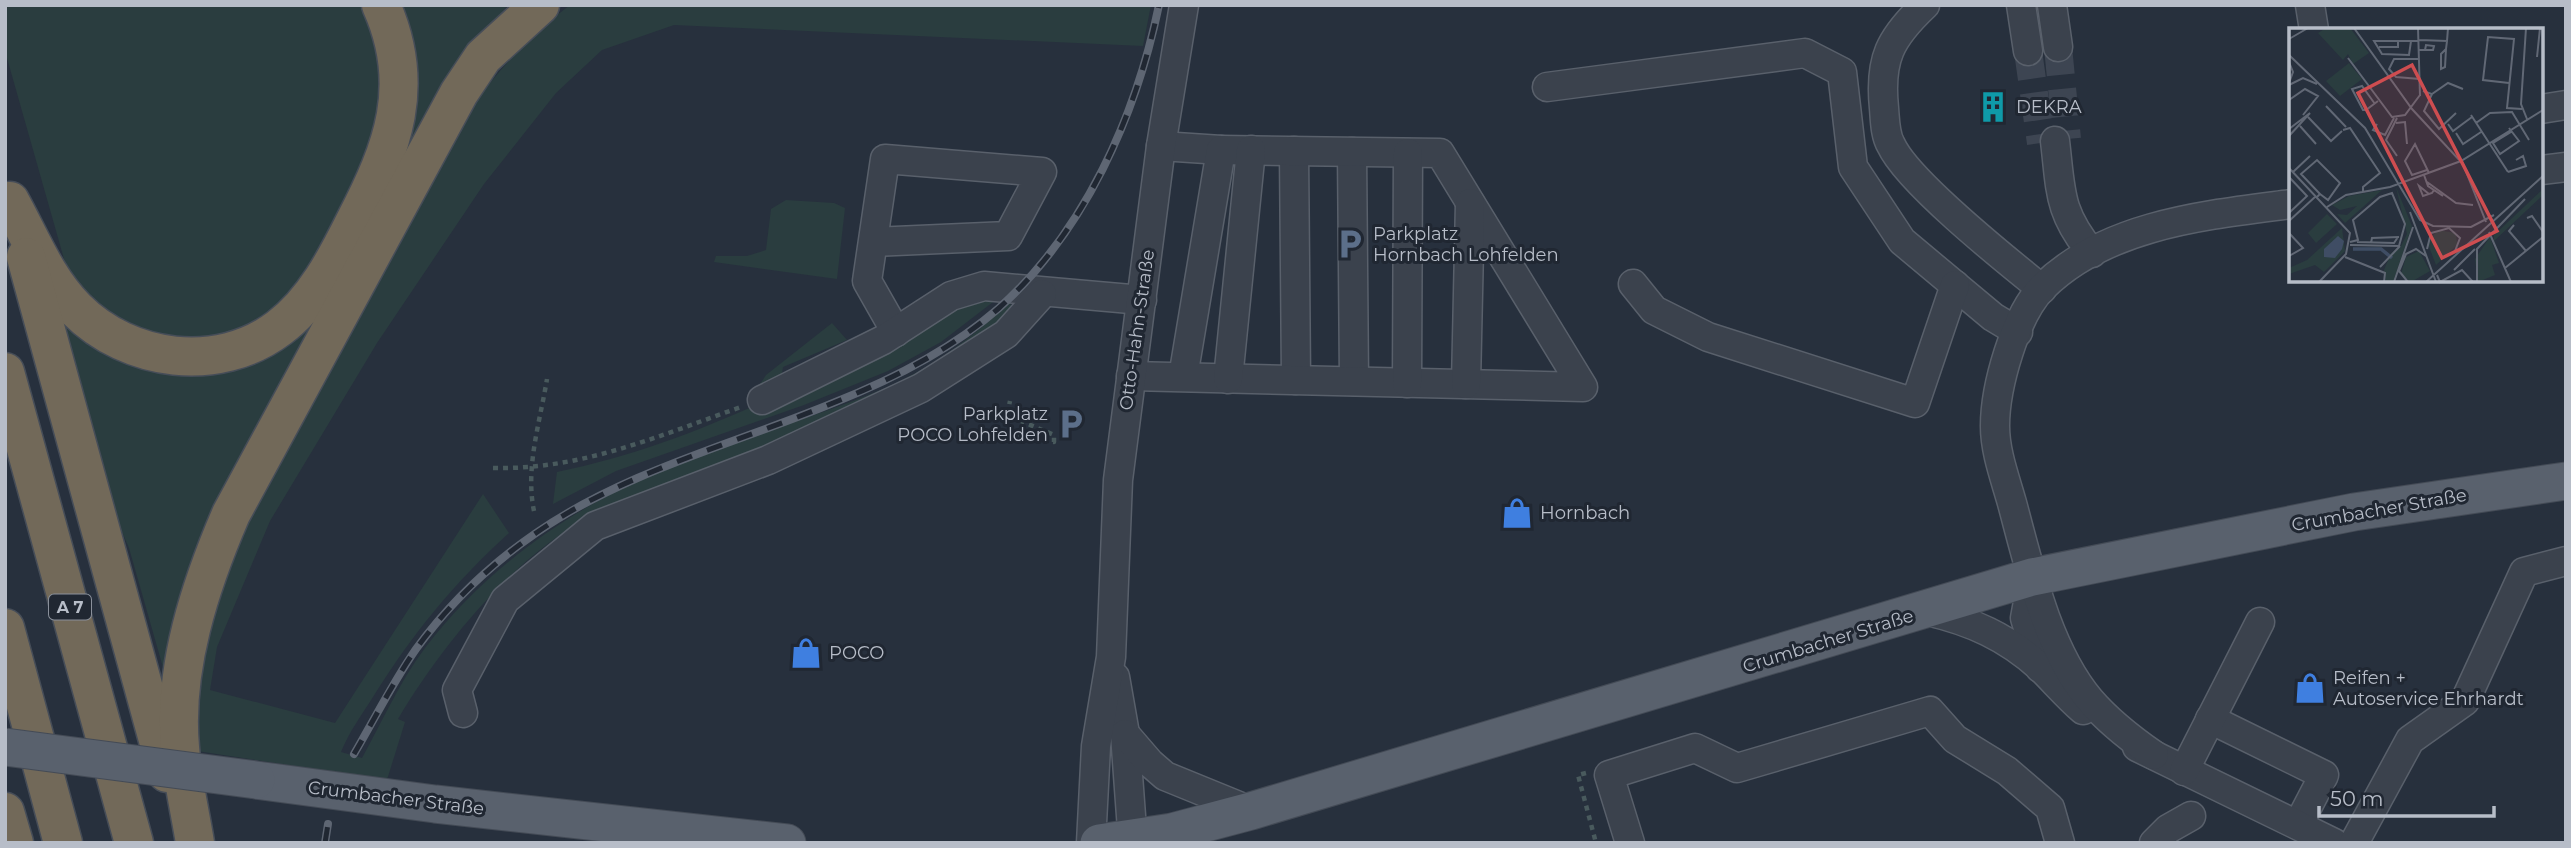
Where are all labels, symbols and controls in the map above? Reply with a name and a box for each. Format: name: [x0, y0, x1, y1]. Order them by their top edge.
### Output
inset map: [2289, 28, 2543, 282]
building icon: DEKRA: [1976, 90, 2010, 124]
place label: DEKRA: [2016, 96, 2082, 118]
place label: Parkplatz Hornbach Lohfelden: [1373, 223, 1559, 266]
parking icon: Parkplatz Hornbach Lohfelden: [1333, 227, 1367, 261]
street label: Otto-Hahn-Straße: [1115, 248, 1159, 412]
place label: Parkplatz POCO Lohfelden: [897, 403, 1048, 446]
parking icon: Parkplatz POCO Lohfelden: [1054, 407, 1088, 441]
street label: Crumbacher Straße: [2290, 484, 2468, 536]
shop icon: Hornbach: [1500, 496, 1534, 530]
place label: Hornbach: [1540, 502, 1630, 524]
road number: A 7: [49, 594, 91, 620]
street label: Crumbacher Straße: [1740, 605, 1916, 677]
shop icon: POCO: [789, 636, 823, 670]
place label: POCO: [829, 642, 884, 664]
place label: Reifen + Autoservice Ehrhardt: [2333, 667, 2524, 710]
shop icon: Reifen + Autoservice Ehrhardt: [2293, 671, 2327, 705]
scale bar: [2319, 774, 2494, 818]
street label: Crumbacher Straße: [307, 776, 485, 820]
text: 50 m: [2330, 786, 2384, 811]

